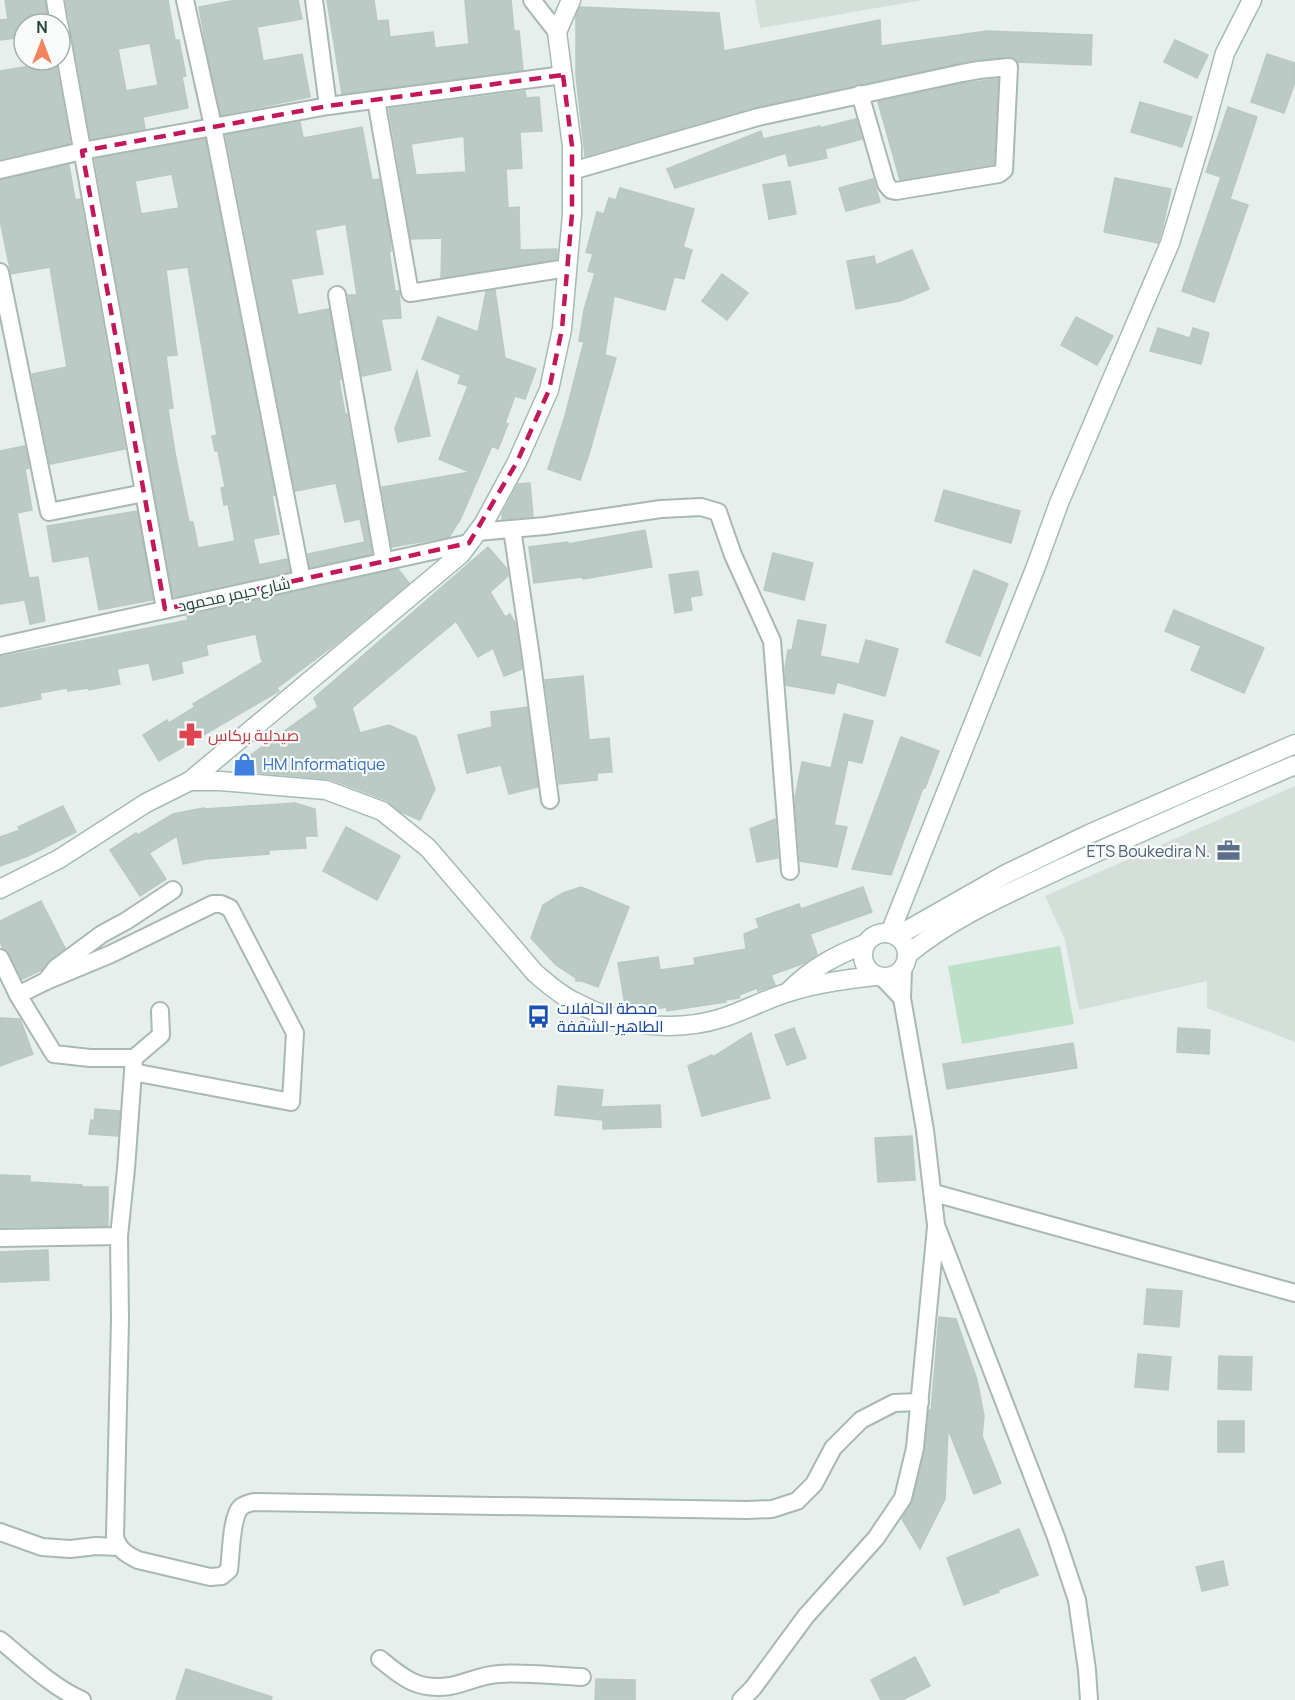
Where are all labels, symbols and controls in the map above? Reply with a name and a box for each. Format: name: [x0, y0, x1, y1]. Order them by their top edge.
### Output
north arrow: [12, 12, 72, 72]
text: N: [36, 16, 48, 38]
street label: شارع حيمر محمود: [176, 571, 292, 618]
pharmacy icon: صيدلية بركاس: [177, 722, 203, 748]
place label: صيدلية بركاس: [208, 724, 299, 746]
shop icon: HM Informatique: [232, 751, 258, 777]
place label: HM Informatique: [263, 753, 385, 775]
office icon: ETS Boukedira N.: [1215, 838, 1241, 864]
place label: ETS Boukedira N.: [1087, 840, 1210, 862]
place label: محطة الحافلات الطاهير-الشقفة: [557, 997, 664, 1037]
bus stop icon: محطة الحافلات الطاهير-الشقفة: [526, 1004, 552, 1030]

